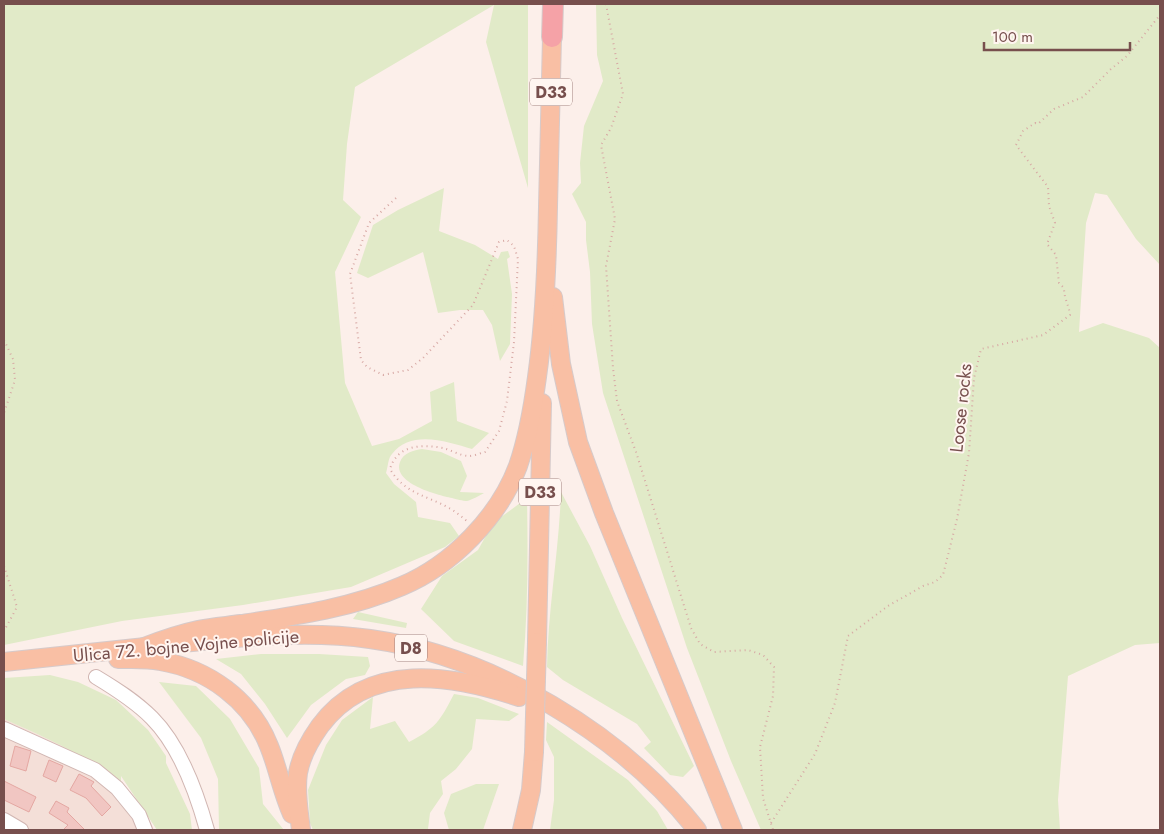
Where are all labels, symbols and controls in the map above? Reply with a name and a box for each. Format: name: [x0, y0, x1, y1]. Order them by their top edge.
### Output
scale bar: [984, 20, 1130, 52]
text: 100 m: [992, 26, 1033, 48]
road number: D33: [530, 78, 572, 105]
street label: Loose rocks: [943, 362, 979, 454]
road number: D33: [519, 478, 561, 506]
street label: Ulica 72. bojne Vojne policije: [72, 623, 300, 669]
road number: D8: [395, 634, 427, 661]

